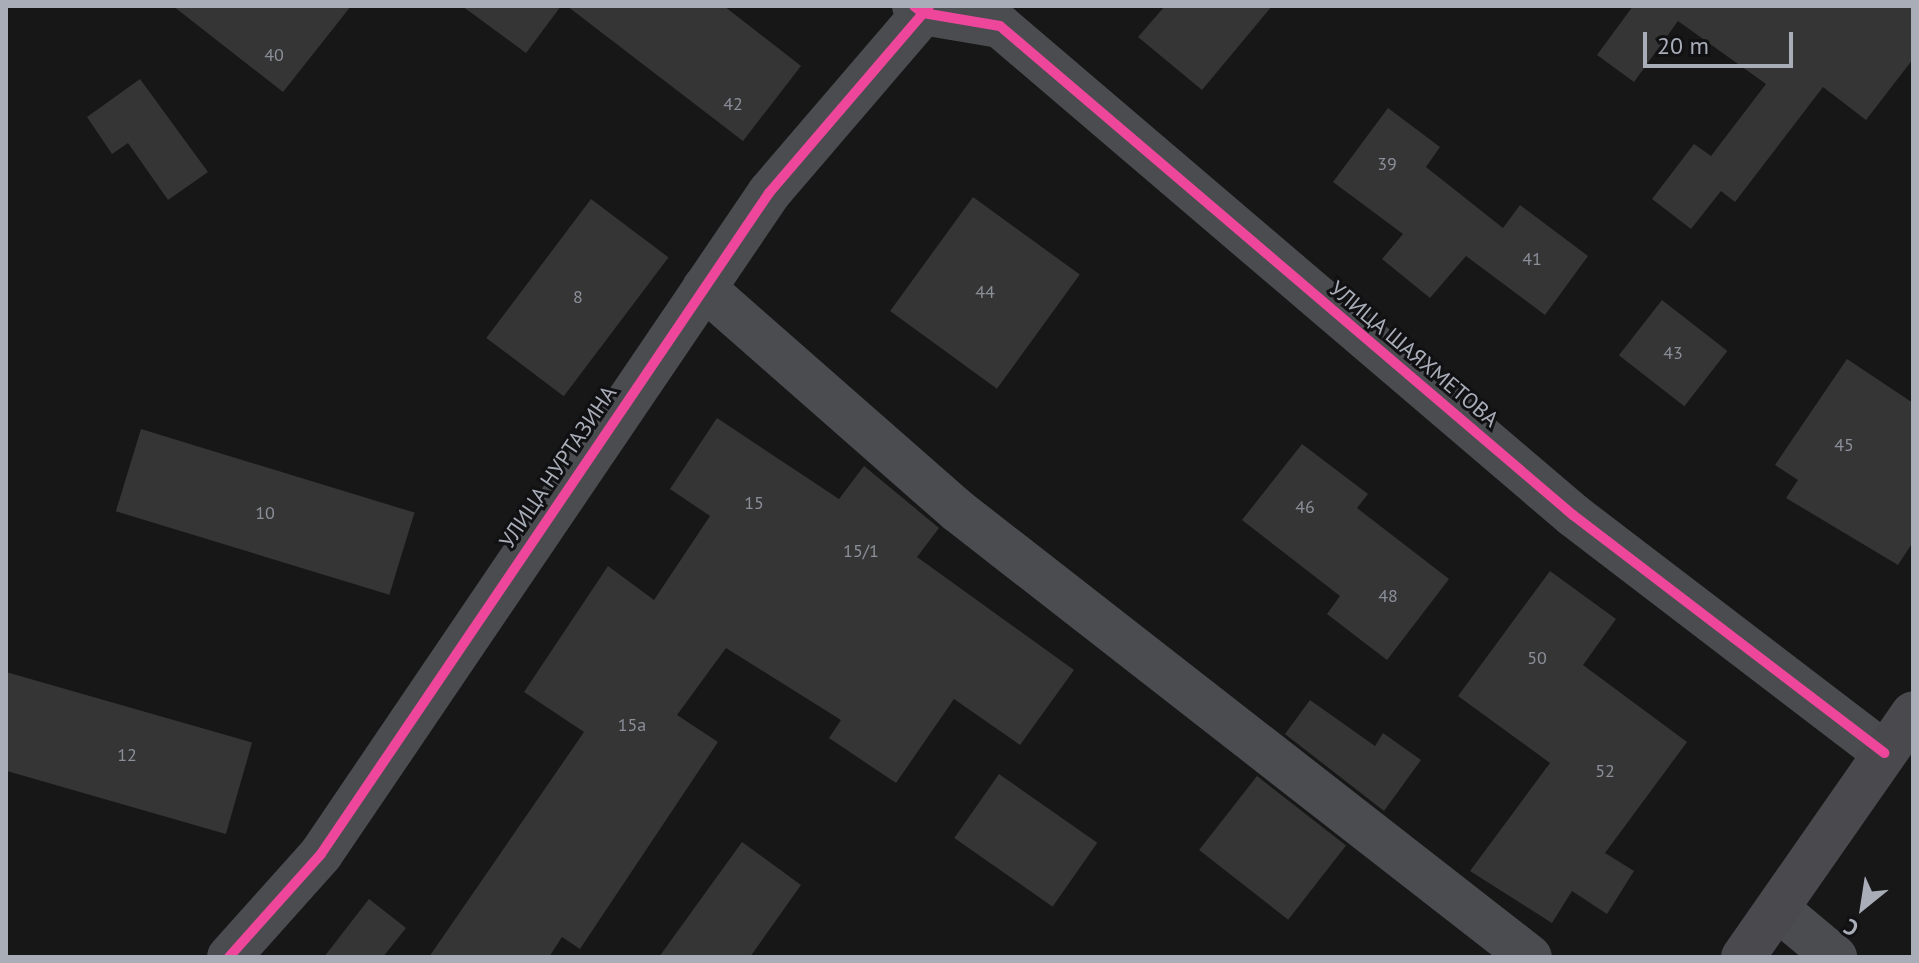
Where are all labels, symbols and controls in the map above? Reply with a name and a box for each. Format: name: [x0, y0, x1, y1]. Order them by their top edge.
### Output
scale bar: [1647, 16, 1797, 66]
text: 20 m: [1657, 30, 1709, 61]
house number: 40: [264, 44, 284, 66]
house number: 42: [723, 93, 743, 115]
house number: 39: [1377, 153, 1397, 175]
house number: 41: [1522, 248, 1542, 270]
street label: УЛИЦА ШАЯХМЕТОВА: [1324, 275, 1504, 433]
house number: 44: [975, 281, 995, 303]
house number: 8: [573, 286, 583, 308]
house number: 43: [1663, 342, 1683, 364]
street label: УЛИЦА НУРТАЗИНА: [494, 380, 622, 554]
house number: 45: [1834, 434, 1854, 456]
house number: 15: [744, 492, 764, 514]
house number: 46: [1295, 496, 1315, 518]
house number: 10: [255, 502, 275, 524]
house number: 15/1: [843, 540, 879, 562]
house number: 48: [1378, 585, 1398, 607]
house number: 50: [1527, 647, 1547, 669]
house number: 15а: [618, 714, 646, 736]
house number: 12: [117, 744, 137, 766]
house number: 52: [1595, 760, 1615, 782]
north arrow: [1823, 867, 1903, 947]
text: С: [1839, 913, 1863, 943]

